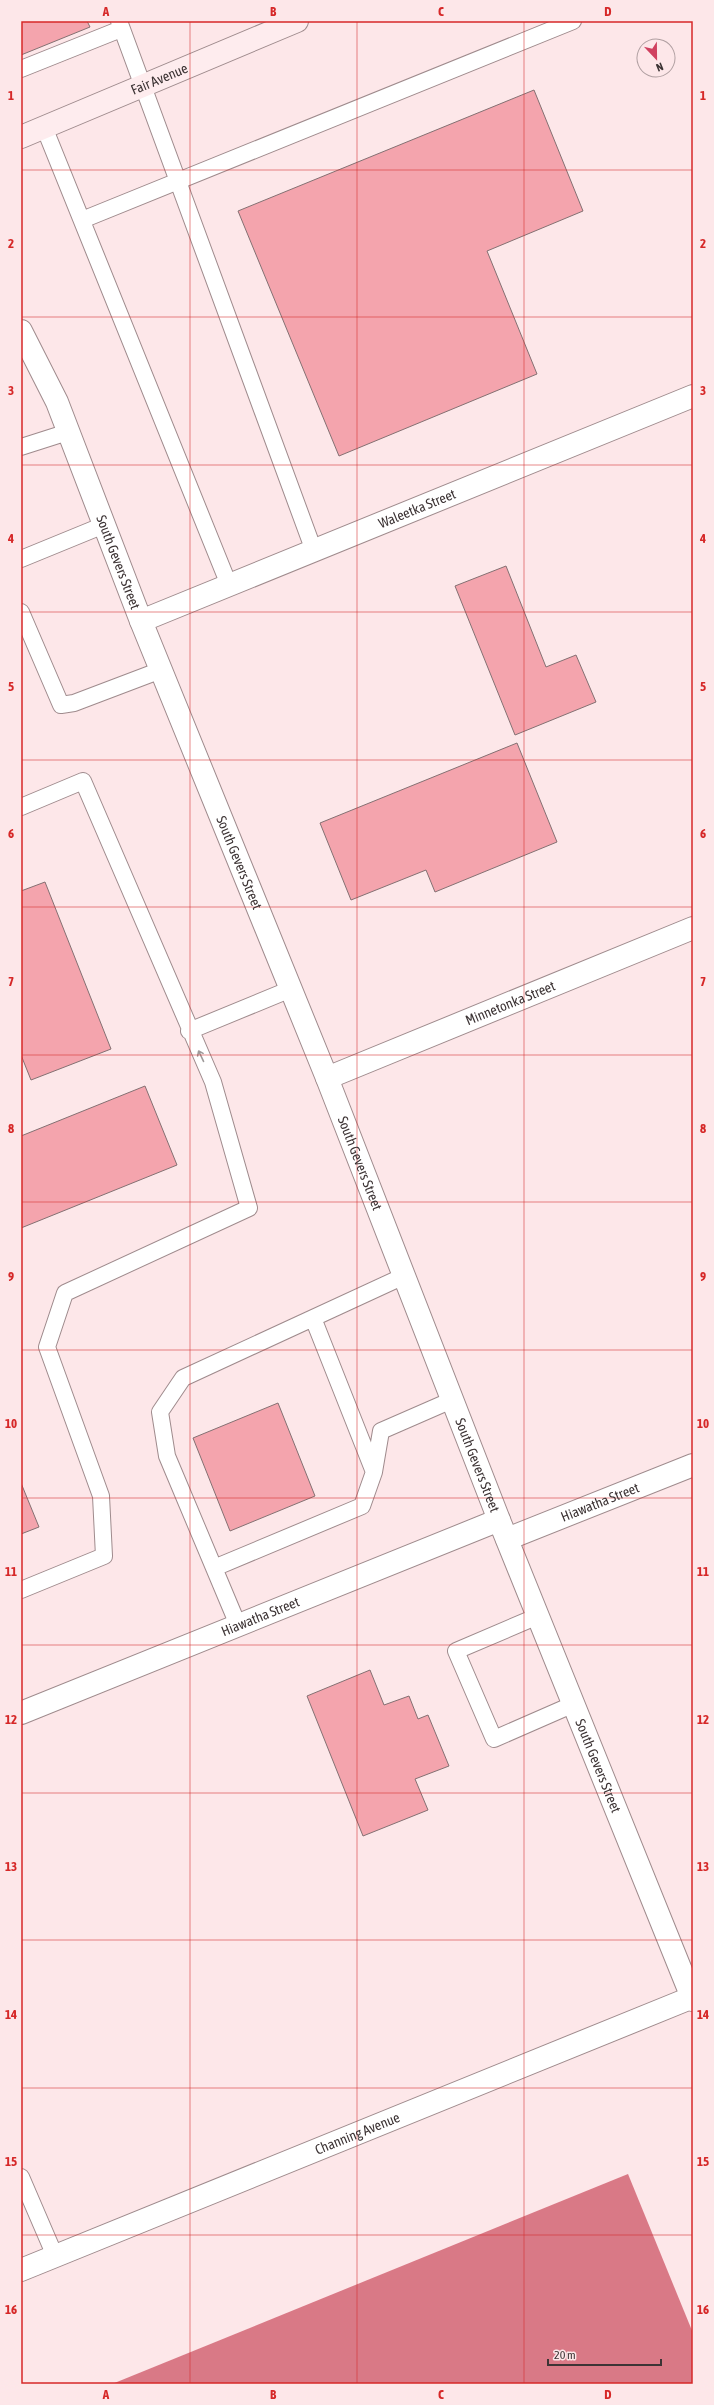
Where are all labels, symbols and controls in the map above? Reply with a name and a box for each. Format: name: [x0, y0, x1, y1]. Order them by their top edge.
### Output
text: A: [102, 4, 110, 19]
text: B: [270, 4, 277, 19]
text: C: [438, 4, 444, 19]
text: D: [604, 4, 612, 19]
north arrow: [636, 38, 676, 78]
street label: Fair Avenue: [129, 60, 190, 98]
text: N: [654, 60, 665, 74]
text: 1: [8, 88, 14, 103]
text: 1: [700, 88, 706, 103]
text: 2: [8, 236, 14, 251]
text: 2: [700, 236, 706, 251]
text: 3: [8, 383, 14, 398]
text: 3: [700, 383, 706, 398]
street label: Waleetka Street: [376, 486, 458, 531]
street label: South Gevers Street: [93, 513, 144, 611]
text: 4: [7, 531, 14, 546]
text: 4: [699, 531, 706, 546]
text: 5: [8, 679, 14, 694]
text: 5: [700, 679, 706, 694]
street label: South Gevers Street: [213, 814, 265, 912]
text: 6: [8, 826, 14, 841]
text: 6: [700, 826, 706, 841]
text: 7: [8, 974, 14, 989]
text: 7: [700, 974, 706, 989]
street label: Minnetonka Street: [463, 977, 557, 1028]
one-way arrow: [197, 1051, 204, 1063]
street label: South Gevers Street: [335, 1114, 386, 1212]
text: 8: [8, 1121, 14, 1136]
text: 8: [700, 1121, 706, 1136]
text: 9: [8, 1269, 14, 1284]
text: 9: [700, 1269, 706, 1284]
text: 10: [5, 1416, 17, 1431]
street label: South Gevers Street: [452, 1416, 503, 1514]
text: 10: [697, 1416, 709, 1431]
street label: Hiawatha Street: [559, 1479, 641, 1525]
text: 11: [5, 1564, 17, 1579]
text: 11: [697, 1564, 709, 1579]
street label: Hiawatha Street: [219, 1594, 302, 1639]
text: 12: [5, 1712, 17, 1727]
text: 12: [697, 1712, 709, 1727]
street label: South Gevers Street: [572, 1717, 624, 1815]
text: 13: [5, 1859, 17, 1874]
text: 13: [697, 1859, 709, 1874]
text: 14: [5, 2007, 17, 2022]
text: 14: [697, 2007, 709, 2022]
street label: Channing Avenue: [313, 2109, 402, 2158]
text: 15: [5, 2154, 17, 2169]
text: 15: [697, 2154, 709, 2169]
text: 16: [5, 2302, 17, 2317]
text: 16: [697, 2302, 709, 2317]
scale bar: [548, 2341, 661, 2367]
text: 20 m: [554, 2348, 576, 2362]
text: A: [102, 2387, 110, 2402]
text: B: [270, 2387, 277, 2402]
text: C: [438, 2387, 444, 2402]
text: D: [604, 2387, 612, 2402]

